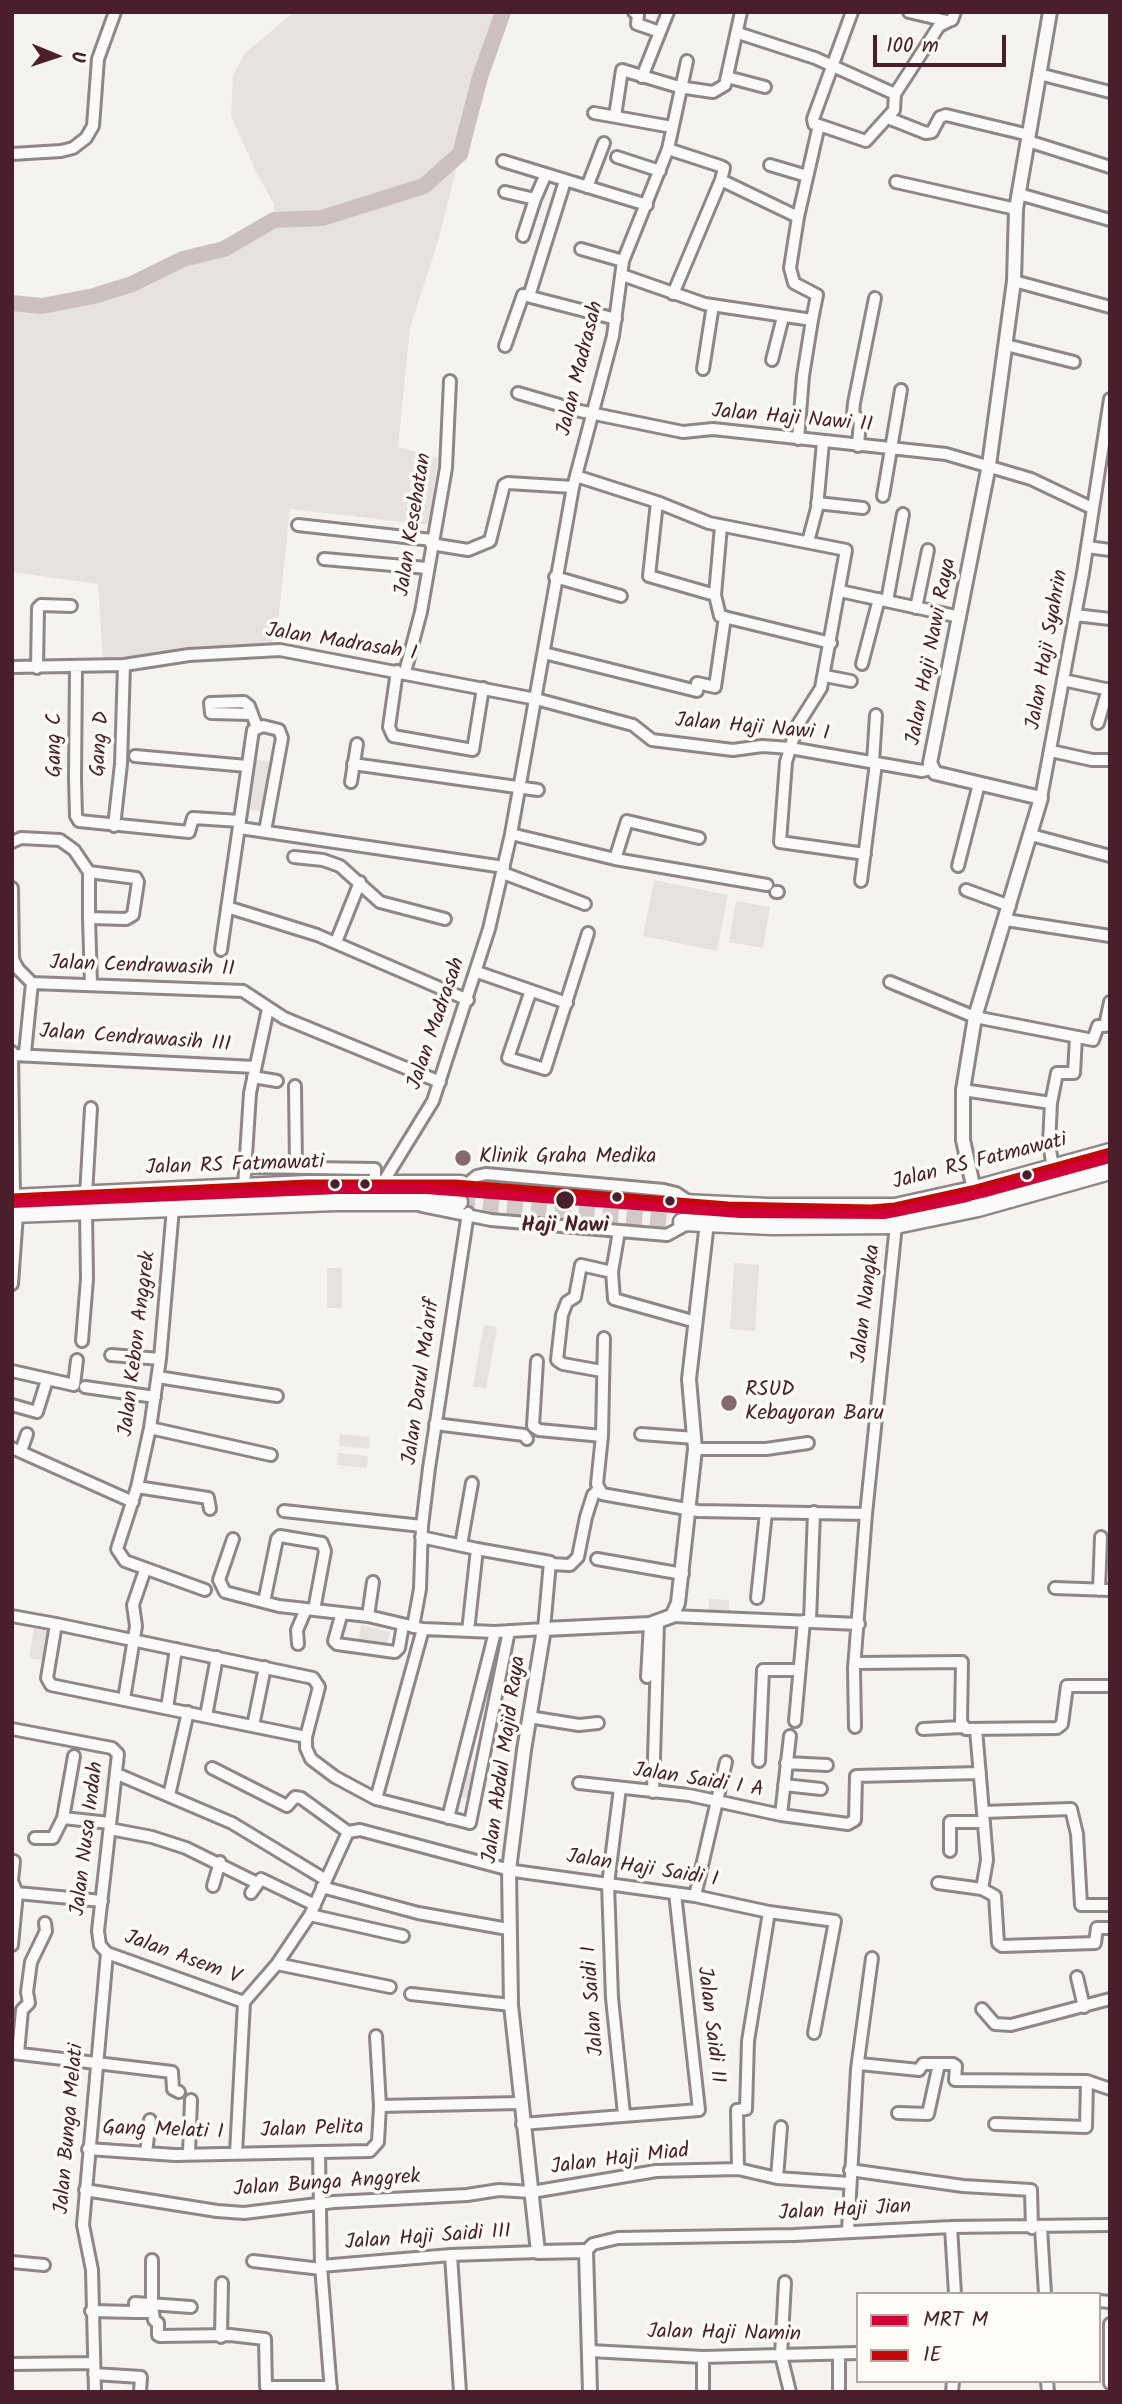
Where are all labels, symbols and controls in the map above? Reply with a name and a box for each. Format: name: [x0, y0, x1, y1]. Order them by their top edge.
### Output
north arrow: [21, 21, 91, 91]
scale bar: [877, 21, 1010, 65]
text: 100 m: [886, 30, 939, 63]
text: U: [62, 51, 92, 63]
street label: Jalan Madrasah: [553, 299, 611, 439]
street label: Jalan Haji Nawi II: [710, 400, 874, 440]
street label: Jalan Kesehatan: [391, 452, 439, 598]
street label: Jalan Haji Nawi Raya: [902, 556, 964, 748]
street label: Jalan Haji Syahrin: [1023, 568, 1075, 732]
street label: Jalan Madrasah I: [263, 620, 419, 668]
street label: Gang D: [87, 710, 117, 778]
street label: Jalan Haji Nawi I: [674, 710, 830, 748]
street label: Gang C: [43, 713, 69, 777]
street label: Jalan Cendrawasih II: [49, 952, 235, 984]
street label: Jalan Madrasah: [404, 955, 472, 1093]
street label: Jalan Cendrawasih III: [38, 1021, 232, 1059]
street label: Jalan RS Fatmawati: [890, 1129, 1070, 1197]
place label: Klinik Graha Medika: [479, 1145, 656, 1171]
marker: Klinik Graha Medika: [453, 1148, 473, 1168]
street label: Jalan RS Fatmawati: [145, 1151, 325, 1183]
unlabelled marker: [1020, 1168, 1034, 1182]
unlabelled marker: [328, 1177, 342, 1191]
unlabelled marker: [358, 1177, 372, 1191]
marker: Haji Nawi: [554, 1189, 576, 1211]
unlabelled marker: [610, 1190, 624, 1204]
unlabelled marker: [663, 1194, 677, 1208]
place label: Haji Nawi: [521, 1214, 609, 1240]
street label: Jalan Nangka: [848, 1243, 888, 1365]
street label: Jalan Kebon Anggrek: [115, 1250, 163, 1438]
street label: Jalan Darul Ma'arif: [399, 1297, 447, 1467]
place label: RSUD Kebayoran Baru: [745, 1378, 884, 1428]
marker: RSUD Kebayoran Baru: [719, 1393, 739, 1413]
street label: Jalan Abdul Majid Raya: [479, 1654, 533, 1866]
street label: Jalan Saidi I A: [631, 1759, 765, 1805]
street label: Jalan Nusa Indah: [67, 1760, 111, 1918]
street label: Jalan Haji Saidi I: [564, 1846, 720, 1894]
street label: Jalan Asem V: [120, 1926, 244, 1992]
street label: Jalan Saidi I: [579, 1945, 611, 2057]
street label: Jalan Saidi II: [689, 1965, 729, 2085]
street label: Jalan Bunga Melati: [51, 2043, 91, 2215]
street label: Gang Melati I: [102, 2117, 224, 2147]
street label: Jalan Pelita: [260, 2117, 364, 2145]
street label: Jalan Haji Miad: [550, 2140, 690, 2182]
street label: Jalan Bunga Anggrek: [233, 2166, 421, 2204]
street label: Jalan Haji Jian: [778, 2196, 912, 2228]
street label: Jalan Haji Saidi III: [344, 2221, 512, 2257]
legend: [856, 2292, 1101, 2383]
text: MRT M: [923, 2304, 988, 2337]
street label: Jalan Haji Namin: [647, 2321, 801, 2349]
text: 1E: [923, 2339, 942, 2372]

